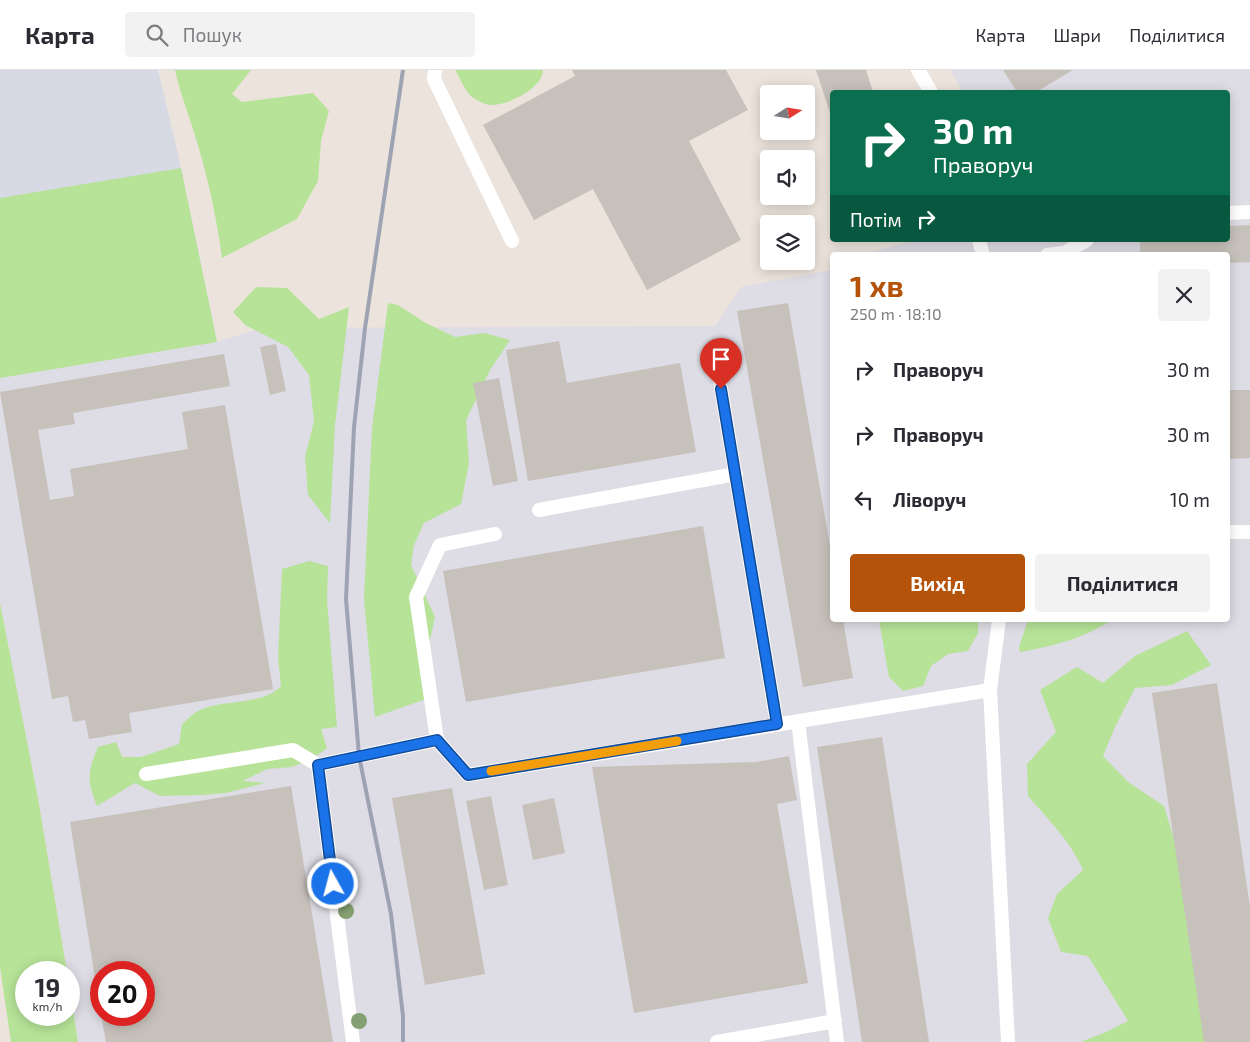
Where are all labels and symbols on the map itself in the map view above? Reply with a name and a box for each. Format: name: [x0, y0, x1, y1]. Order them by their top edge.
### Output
north arrow: [760, 85, 815, 140]
pin: [700, 338, 742, 389]
position arrow: [306, 857, 358, 909]
speed limit sign: 20: [90, 961, 155, 1026]

